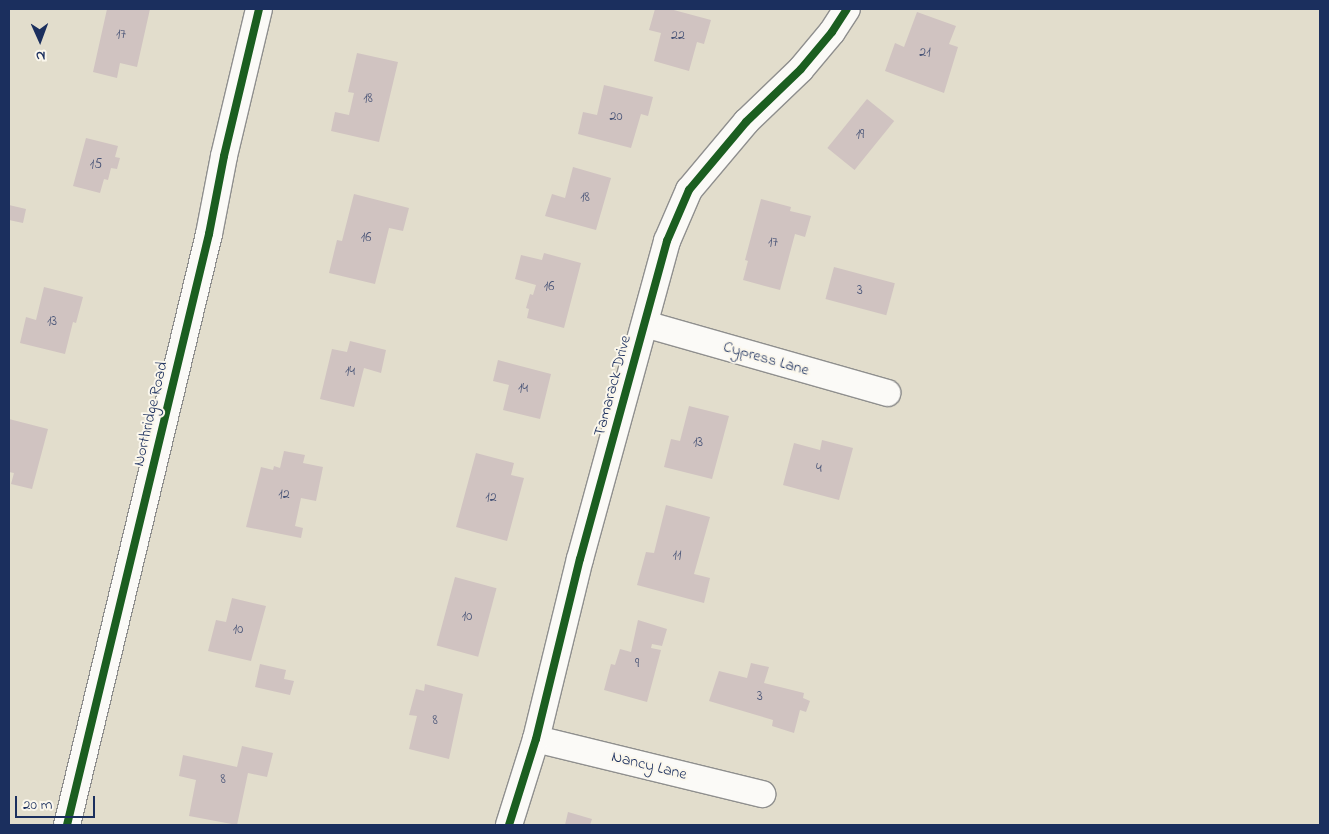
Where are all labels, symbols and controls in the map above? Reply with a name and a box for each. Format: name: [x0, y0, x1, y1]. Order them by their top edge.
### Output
north arrow: [15, 15, 65, 65]
house number: 17: [116, 27, 126, 43]
house number: 22: [671, 28, 685, 44]
text: N: [35, 45, 46, 66]
house number: 21: [919, 45, 931, 61]
house number: 18: [363, 91, 373, 107]
house number: 20: [609, 109, 623, 125]
house number: 19: [856, 127, 864, 143]
house number: 15: [90, 157, 102, 173]
house number: 18: [580, 190, 590, 206]
house number: 16: [361, 230, 371, 246]
house number: 17: [768, 235, 778, 251]
house number: 16: [544, 279, 554, 295]
house number: 3: [857, 283, 863, 299]
house number: 13: [47, 314, 57, 330]
street label: Tamarack Drive: [590, 333, 636, 439]
street label: Cypress Lane: [721, 338, 811, 380]
street label: Northridge Road: [130, 360, 172, 468]
house number: 14: [345, 364, 355, 380]
house number: 14: [518, 381, 528, 397]
house number: 13: [693, 435, 703, 451]
house number: 4: [816, 461, 822, 477]
house number: 12: [278, 487, 290, 503]
house number: 12: [485, 490, 497, 506]
house number: 11: [673, 548, 681, 564]
house number: 10: [462, 609, 472, 625]
house number: 10: [233, 622, 243, 638]
house number: 9: [635, 656, 639, 672]
house number: 3: [757, 689, 763, 705]
house number: 8: [432, 713, 438, 729]
street label: Nancy Lane: [609, 747, 689, 785]
house number: 8: [220, 772, 226, 788]
scale bar: [18, 786, 98, 818]
text: 20 m: [23, 794, 52, 816]

